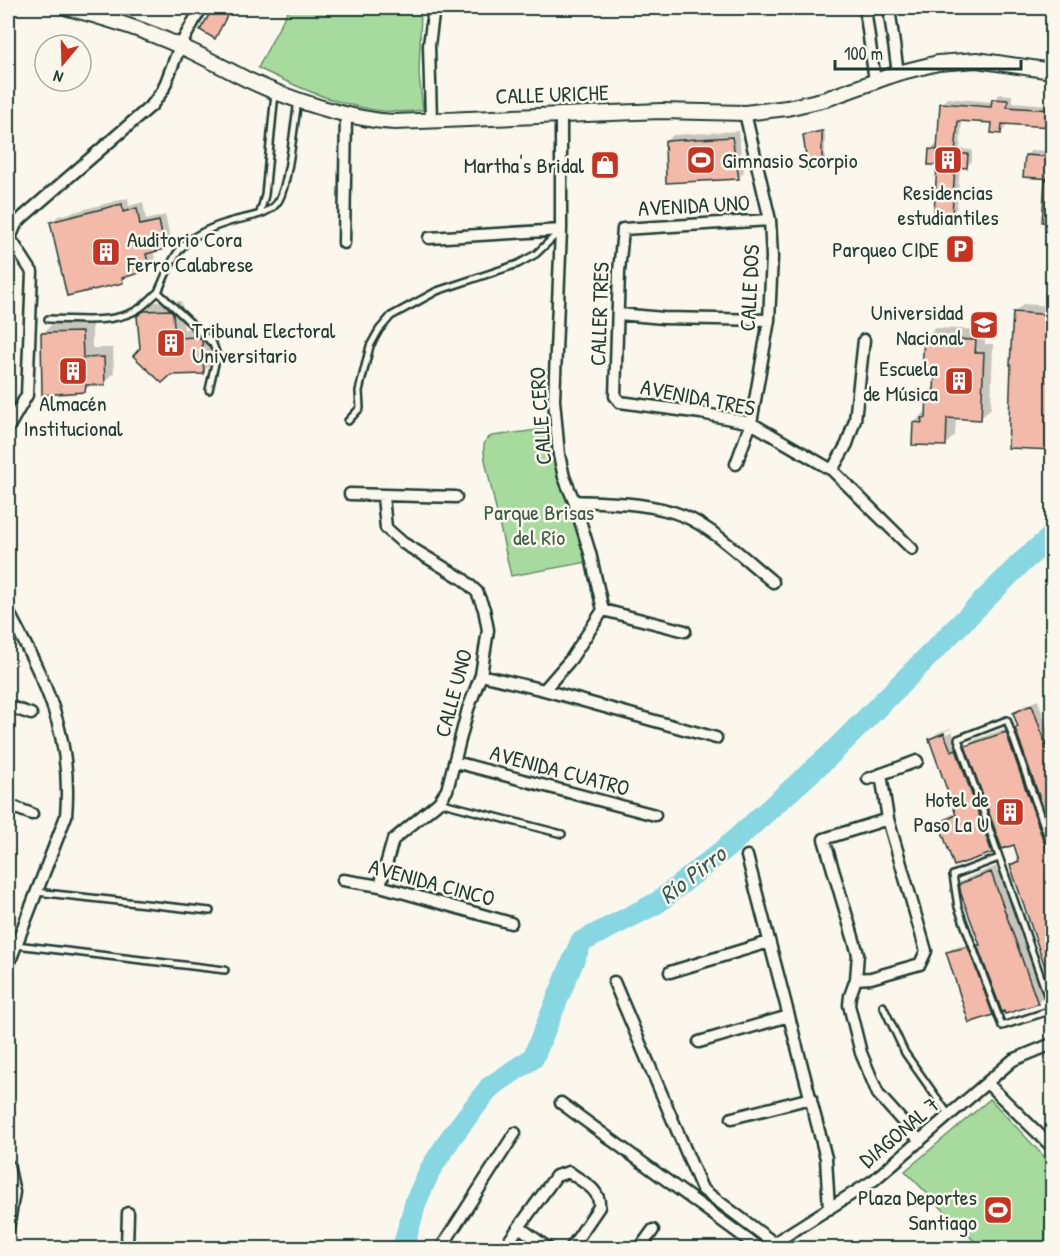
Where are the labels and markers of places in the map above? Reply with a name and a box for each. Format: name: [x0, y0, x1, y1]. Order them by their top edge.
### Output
sports icon: Gimnasio Scorpio: [685, 144, 717, 176]
building icon: Residencias estudiantiles: [932, 144, 964, 176]
place label: Gimnasio Scorpio: [722, 145, 858, 175]
shop icon: Martha's Bridal: [589, 149, 621, 181]
place label: Martha's Bridal: [464, 150, 584, 180]
place label: Residencias estudiantiles: [897, 177, 999, 232]
place label: Auditorio Cora Ferro Calabrese: [126, 224, 254, 279]
parking icon: Parqueo CIDE: [944, 233, 976, 265]
place label: Parqueo CIDE: [832, 234, 939, 264]
building icon: Auditorio Cora Ferro Calabrese: [90, 236, 122, 268]
place label: Universidad Nacional: [871, 297, 963, 352]
school or university icon: Universidad Nacional: [968, 309, 1000, 341]
place label: Tribunal Electoral Universitario: [192, 315, 335, 370]
building icon: Tribunal Electoral Universitario: [155, 327, 187, 359]
place label: Escuela de Música: [863, 353, 938, 408]
building icon: Almacén Institucional: [57, 355, 89, 387]
building icon: Escuela de Música: [943, 365, 975, 397]
place label: Almacén Institucional: [23, 388, 123, 443]
place label: Hotel de Paso La U: [913, 784, 989, 839]
building icon: Hotel de Paso La U: [994, 796, 1026, 828]
place label: Plaza Deportes Santiago: [858, 1182, 977, 1237]
sports icon: Plaza Deportes Santiago: [982, 1194, 1014, 1226]

